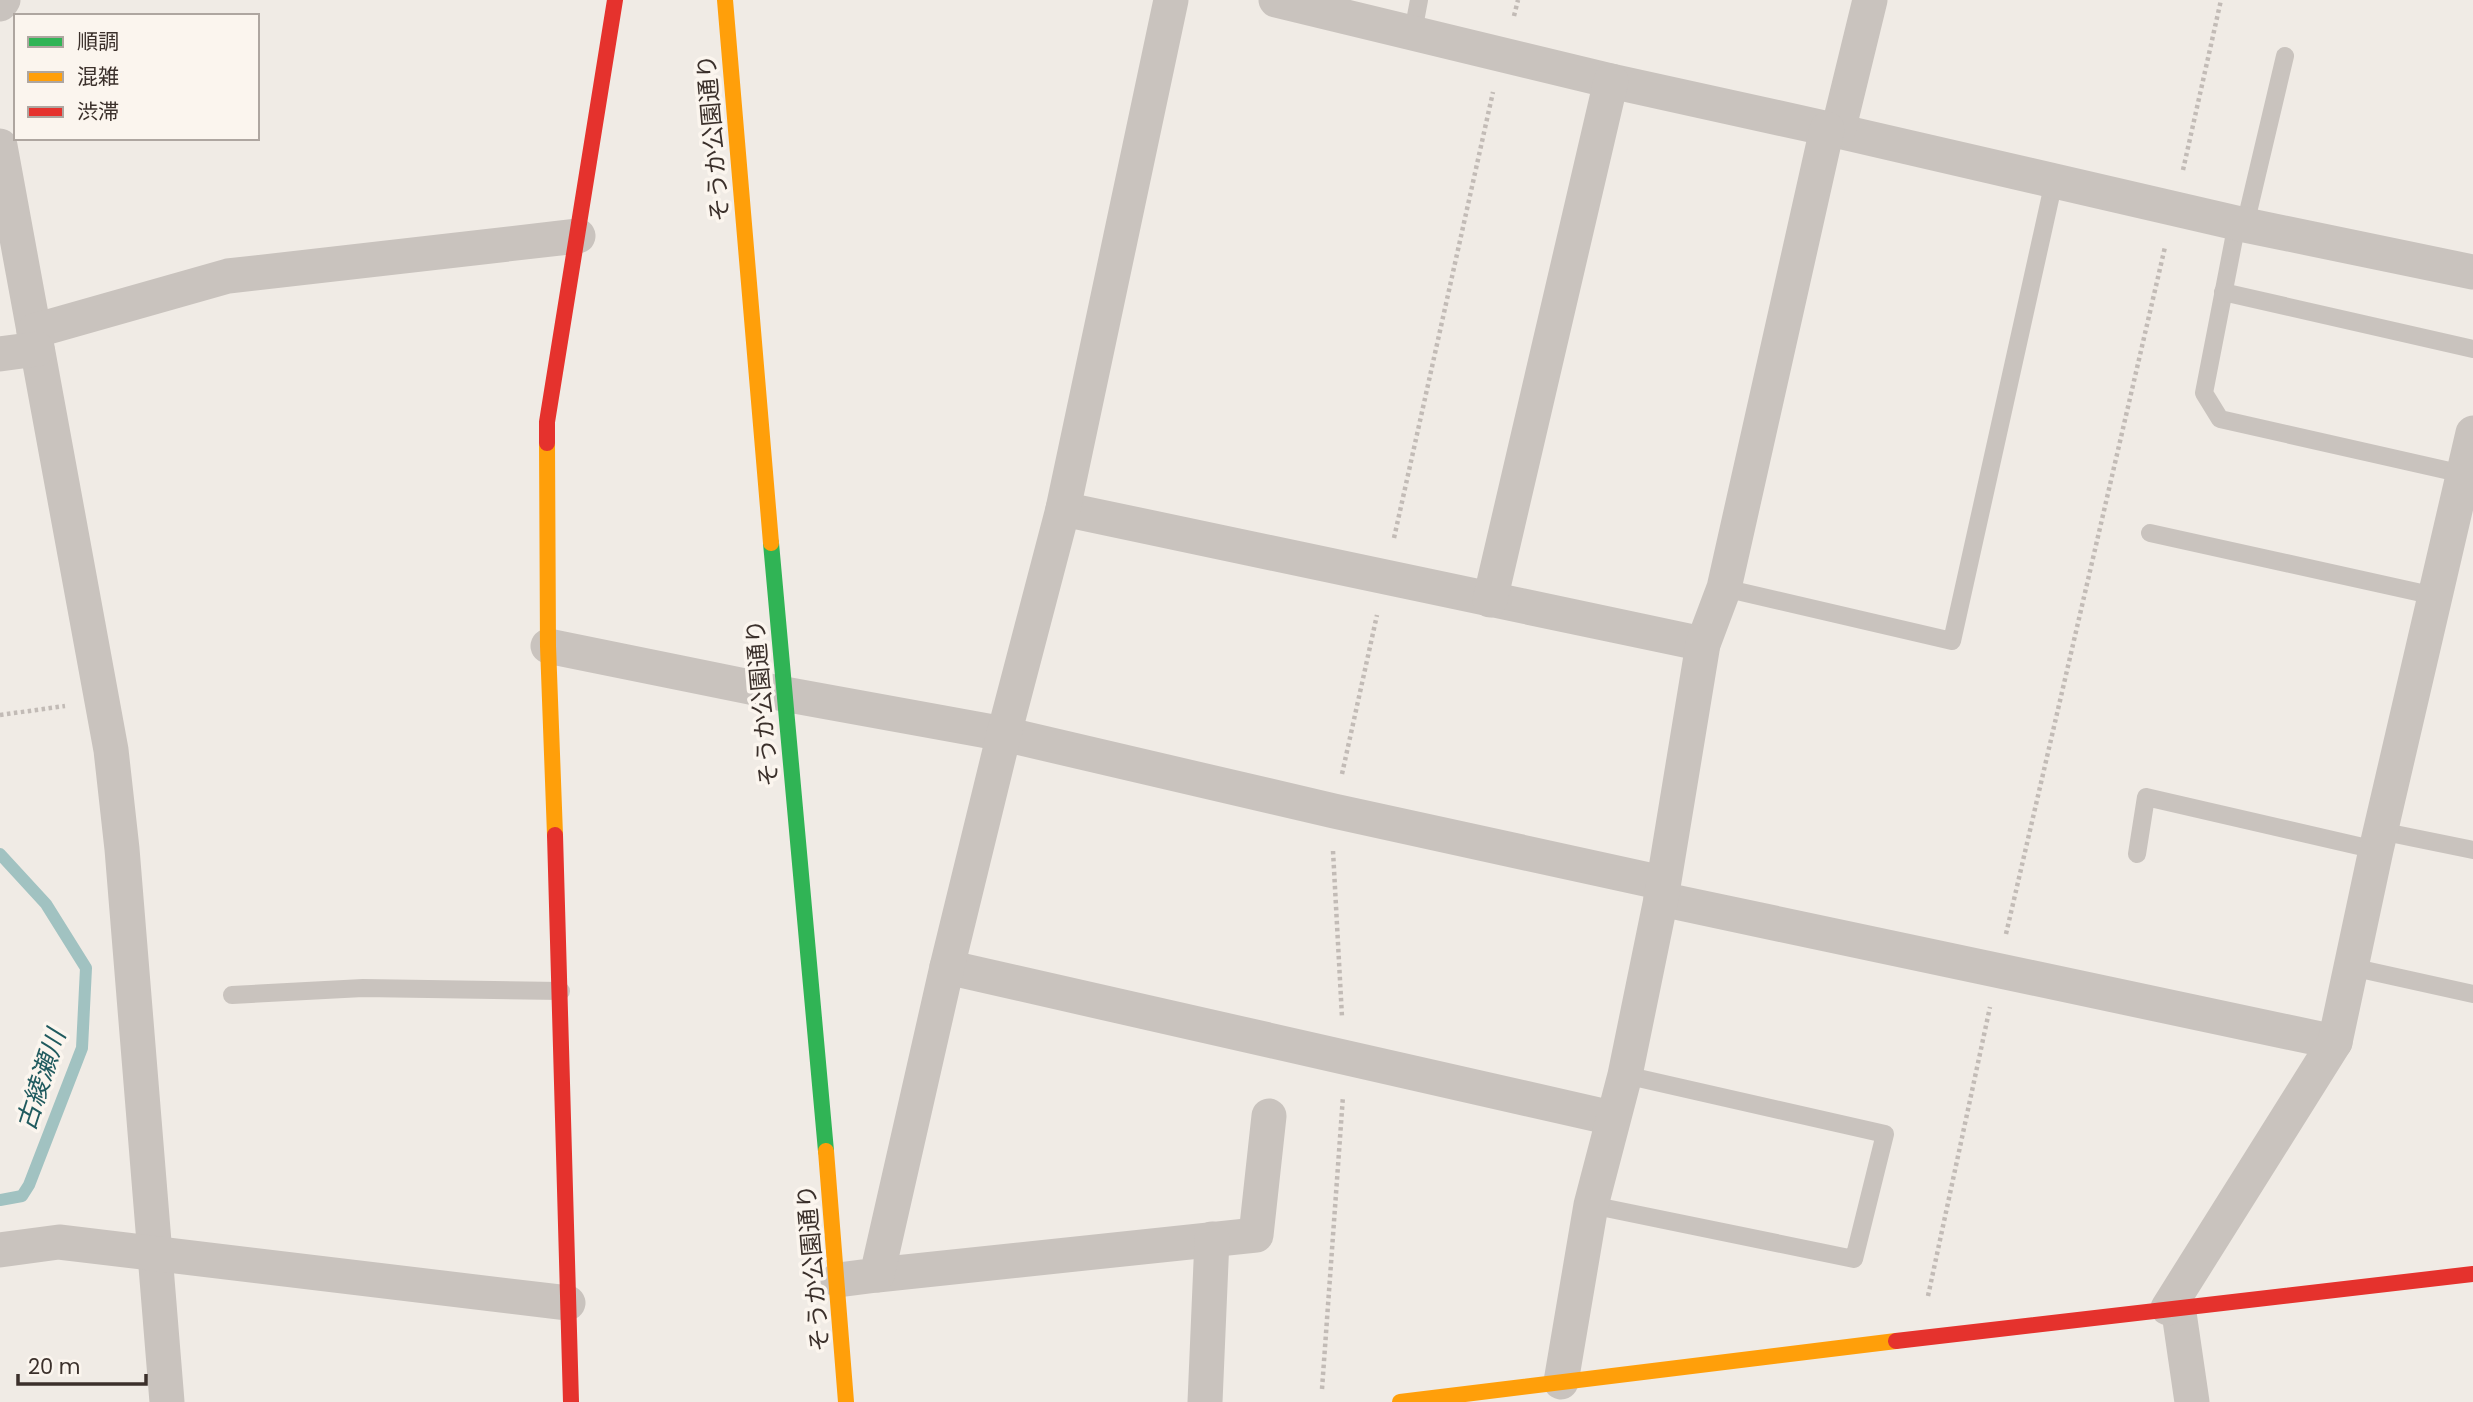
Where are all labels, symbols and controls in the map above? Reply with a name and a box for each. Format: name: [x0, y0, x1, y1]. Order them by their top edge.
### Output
legend: [14, 14, 259, 140]
text: 順調: [77, 27, 119, 56]
street label: そうか公園通り: [689, 53, 737, 223]
text: 混雑: [77, 62, 119, 91]
text: 渋滞: [77, 97, 119, 126]
street label: そうか公園通り: [738, 618, 786, 788]
water label: 古綾瀬川: [8, 1022, 75, 1135]
street label: そうか公園通り: [789, 1183, 837, 1353]
scale bar: [18, 1342, 145, 1386]
text: 20 m: [28, 1352, 81, 1381]

